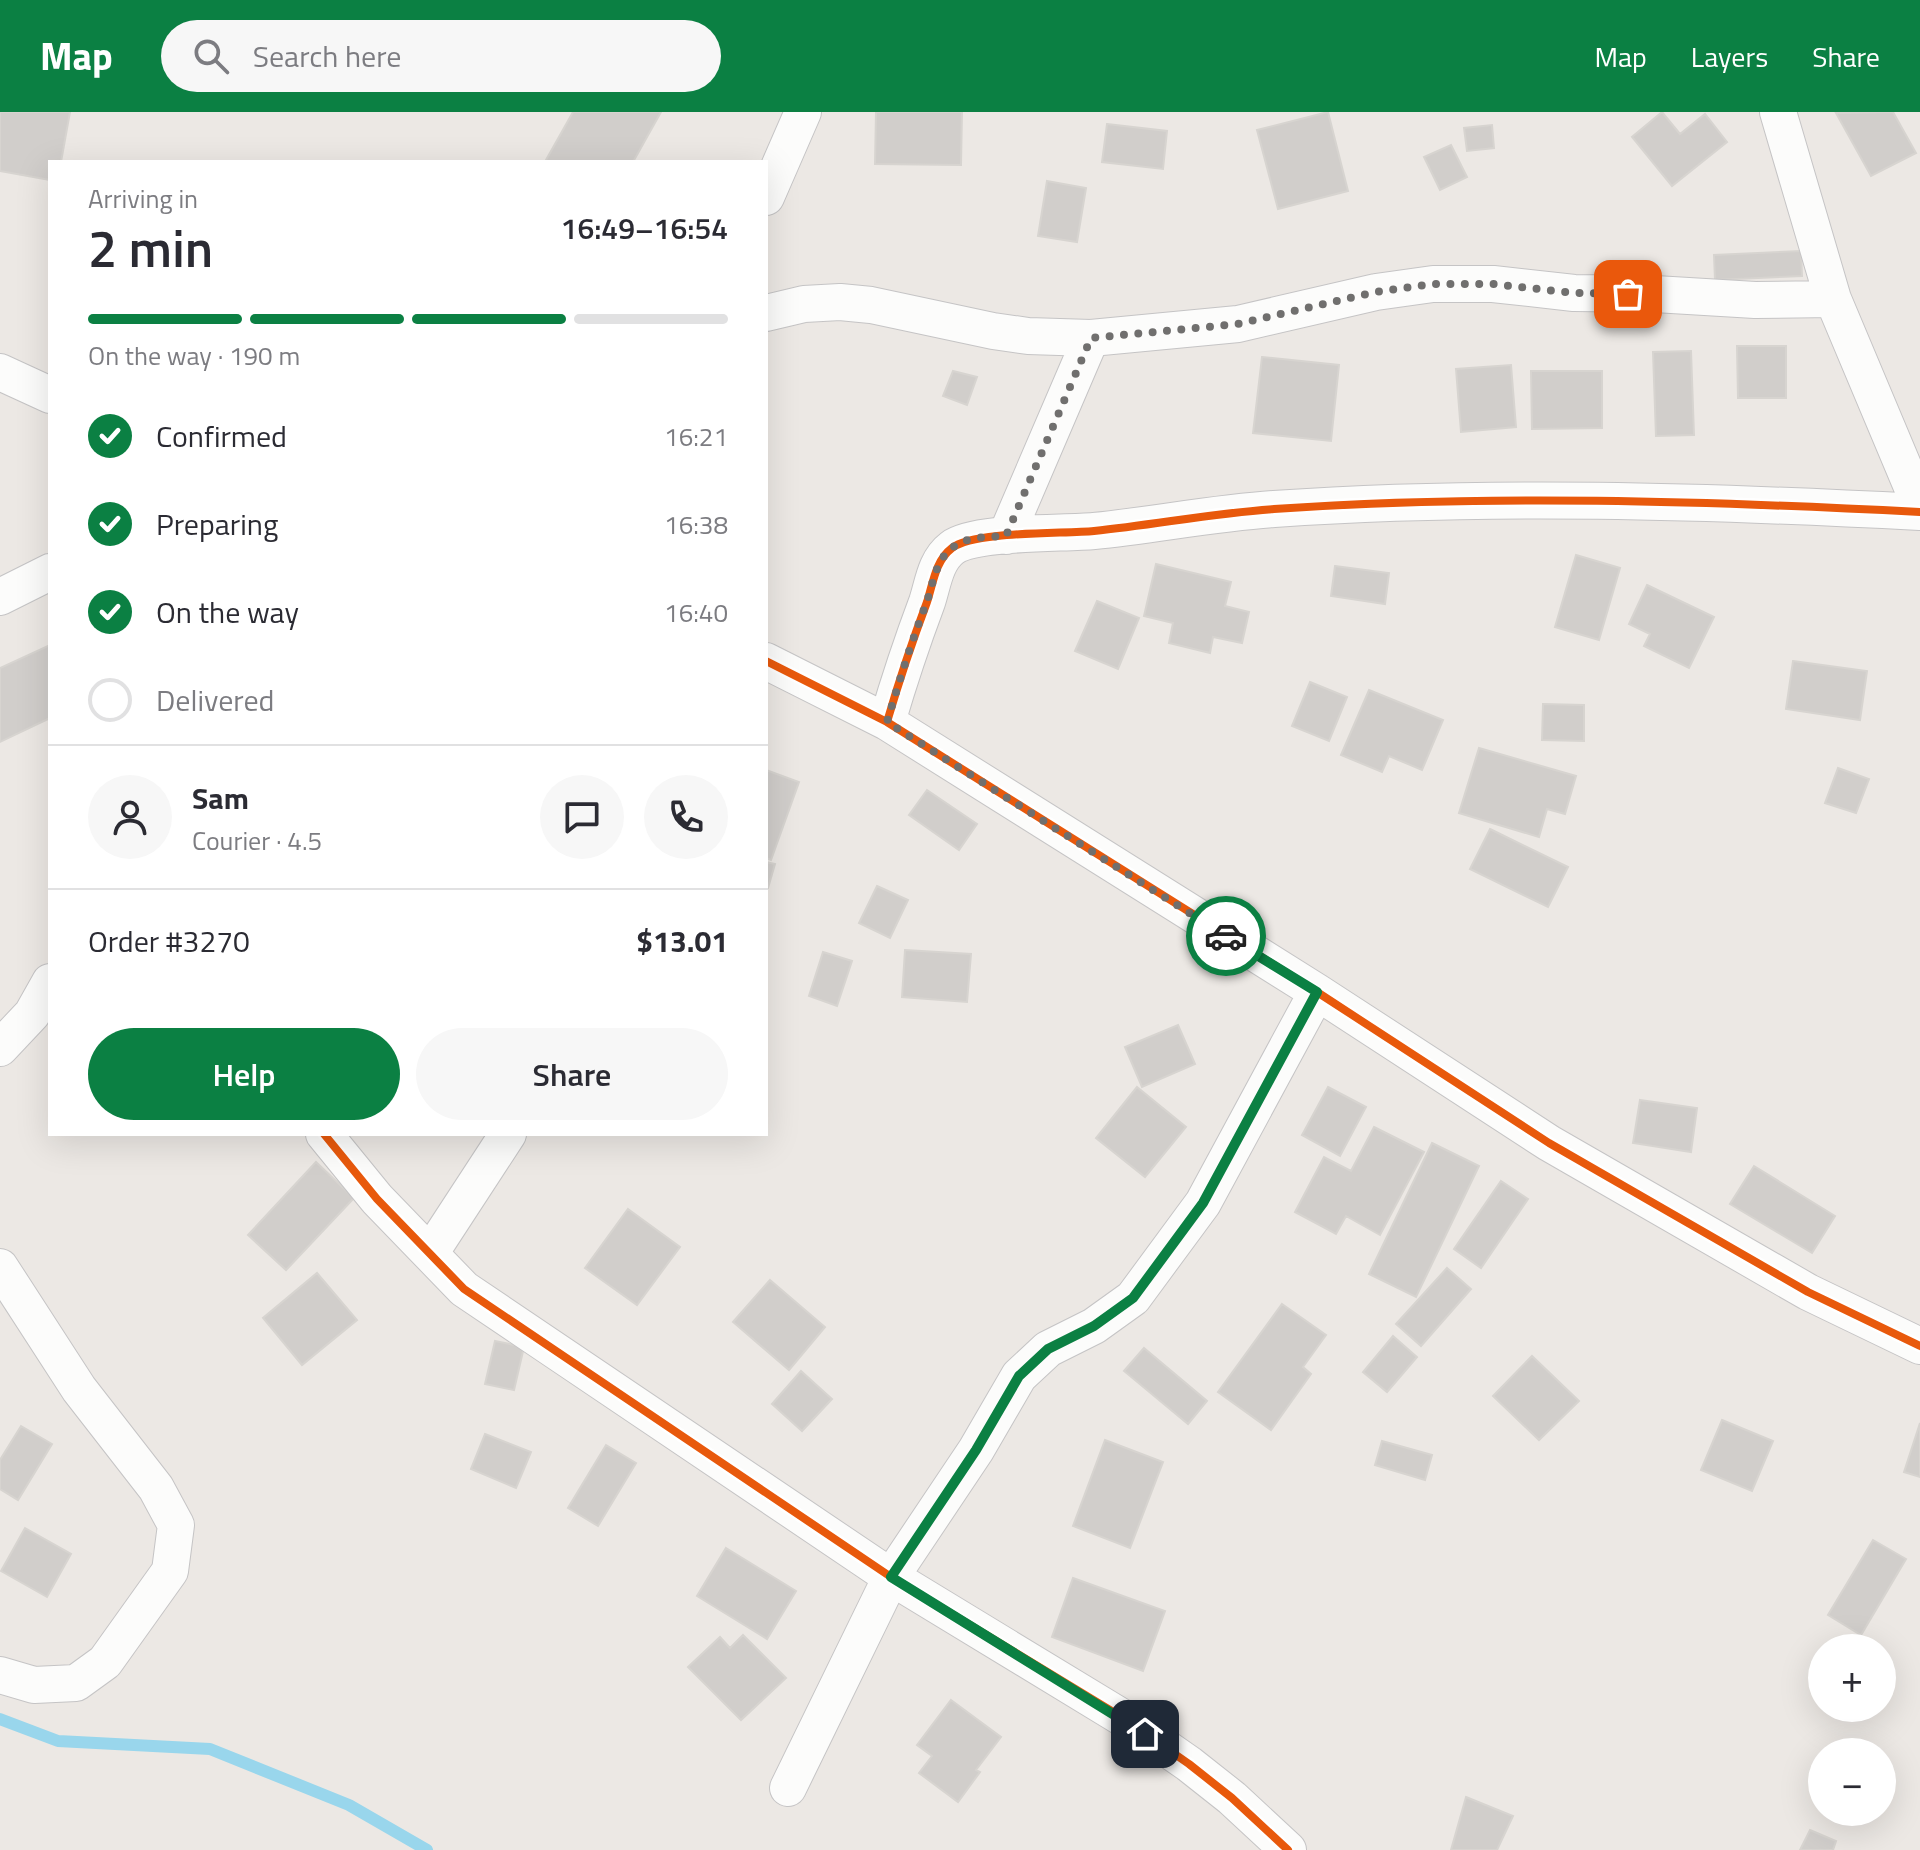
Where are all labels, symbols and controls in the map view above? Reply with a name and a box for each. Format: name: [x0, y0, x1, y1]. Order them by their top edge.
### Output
search box: [161, 20, 721, 92]
text: Map: [40, 27, 113, 85]
text: Search here: [253, 33, 402, 79]
icon: search: [189, 34, 233, 78]
text: Map: [1594, 35, 1647, 78]
text: Layers: [1691, 35, 1768, 78]
text: Share: [1812, 35, 1880, 78]
text: Arriving in: [88, 179, 198, 218]
text: 16:49–16:54: [561, 205, 728, 251]
text: 2 min: [88, 208, 213, 287]
pin: [1594, 260, 1662, 328]
icon: bag: [1606, 272, 1650, 316]
text: On the way · 190 m: [88, 336, 300, 375]
text: Confirmed: [156, 413, 287, 459]
icon: check: [88, 414, 132, 458]
text: 16:21: [664, 417, 728, 456]
text: Preparing: [156, 501, 278, 547]
icon: check: [88, 502, 132, 546]
text: 16:38: [664, 505, 728, 544]
text: On the way: [156, 589, 299, 635]
icon: check: [88, 590, 132, 634]
text: 16:40: [664, 593, 728, 632]
text: Delivered: [156, 677, 274, 723]
button: person: [88, 775, 172, 859]
text: Sam: [192, 775, 249, 821]
button: chat: [540, 775, 624, 859]
button: phone: [644, 775, 728, 859]
text: Courier · 4.5: [192, 821, 322, 860]
courier: [1186, 896, 1266, 976]
icon: car: [1204, 914, 1248, 958]
text: Order #3270: [88, 918, 250, 964]
text: $13.01: [636, 918, 728, 964]
button: Help: [88, 1028, 400, 1120]
button: Share: [416, 1028, 728, 1120]
map controls: [1808, 1634, 1896, 1826]
button: +: [1808, 1634, 1896, 1722]
pin: [1111, 1700, 1179, 1768]
icon: home: [1123, 1712, 1167, 1756]
button: −: [1808, 1738, 1896, 1826]

